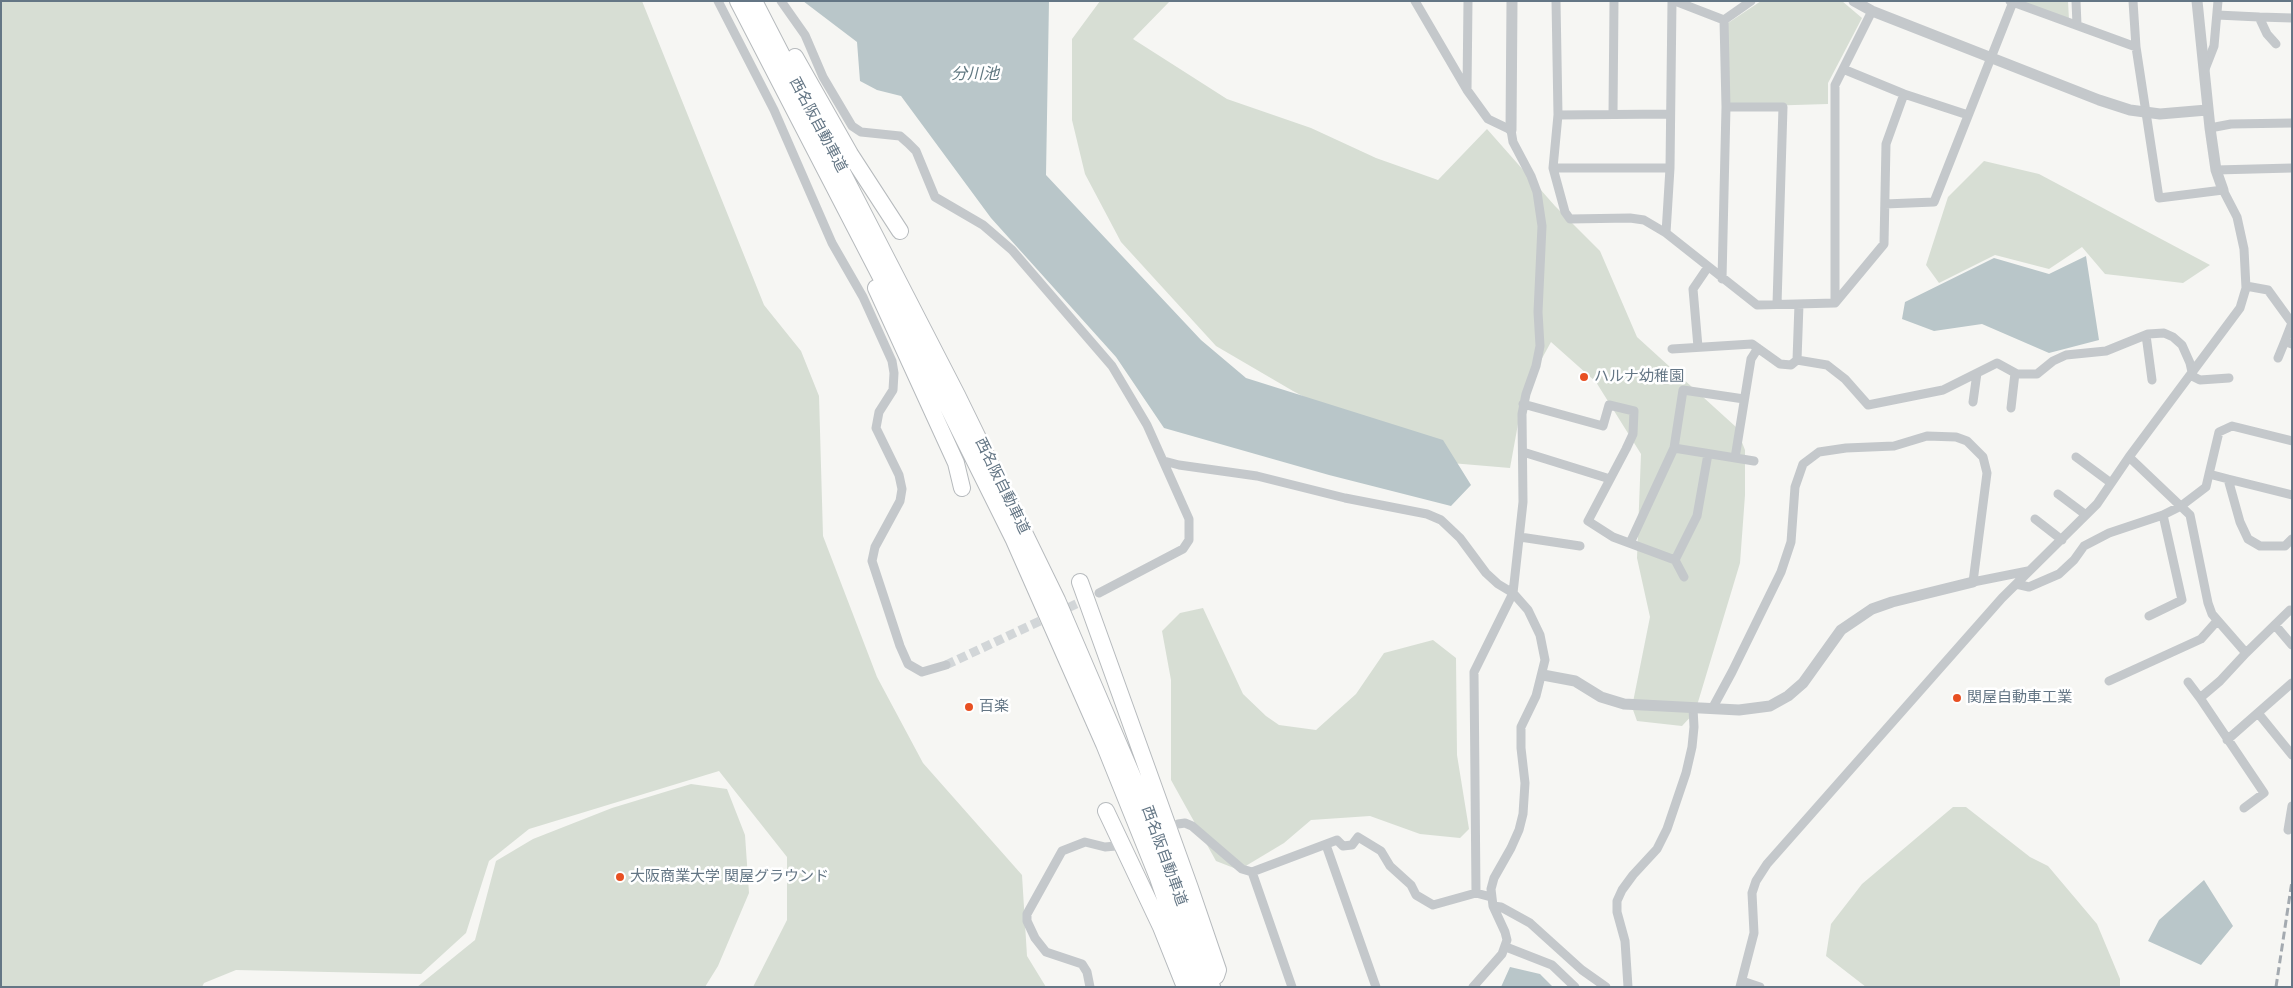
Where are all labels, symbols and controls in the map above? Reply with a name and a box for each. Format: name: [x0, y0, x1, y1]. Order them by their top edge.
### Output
water label: 分川池: [951, 64, 999, 84]
street label: 西名阪自動車道: [785, 74, 851, 176]
place label: ハルナ幼稚園: [1594, 368, 1684, 386]
marker: ハルナ幼稚園: [1578, 371, 1590, 383]
street label: 西名阪自動車道: [971, 435, 1033, 537]
place label: 関屋自動車工業: [1967, 689, 2072, 707]
marker: 関屋自動車工業: [1951, 692, 1963, 704]
place label: 百楽: [979, 698, 1009, 716]
marker: 百楽: [963, 701, 975, 713]
street label: 西名阪自動車道: [1138, 804, 1190, 908]
place label: 大阪商業大学 関屋グラウンド: [630, 868, 829, 886]
marker: 大阪商業大学 関屋グラウンド: [614, 871, 626, 883]

